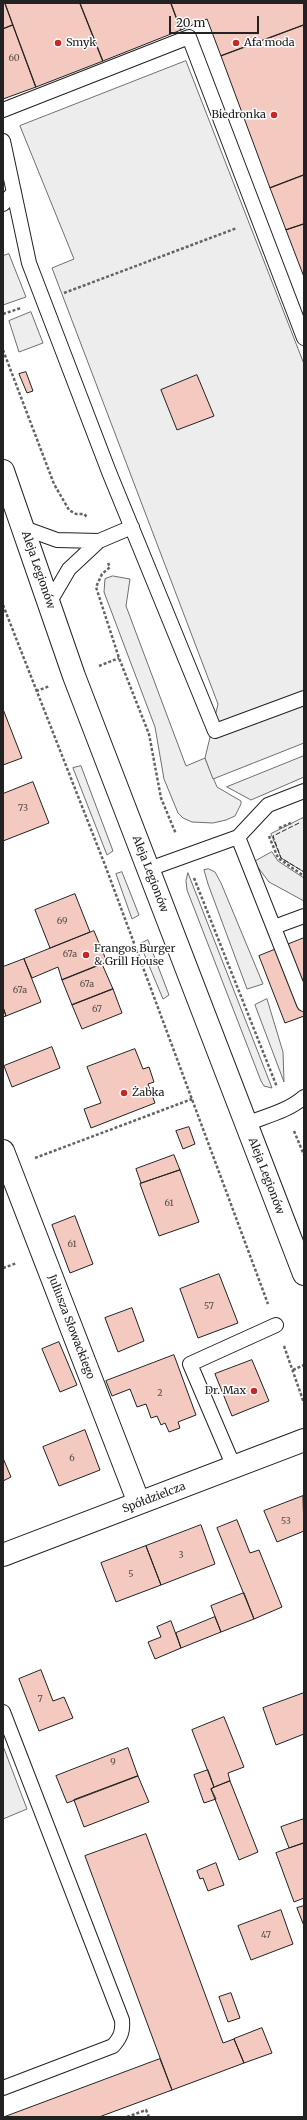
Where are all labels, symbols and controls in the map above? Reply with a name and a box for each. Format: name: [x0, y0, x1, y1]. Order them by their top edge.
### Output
scale bar: [171, 8, 261, 34]
text: 20 m: [176, 15, 205, 30]
place label: Smyk: [66, 36, 96, 50]
place label: Afa moda: [244, 36, 295, 50]
marker: Smyk: [53, 38, 63, 48]
marker: Afa moda: [231, 38, 241, 48]
house number: 60: [8, 53, 20, 63]
place label: Biedronka: [211, 108, 266, 122]
marker: Biedronka: [269, 110, 279, 120]
street label: Aleja Legionów: [19, 529, 57, 611]
house number: 73: [18, 803, 28, 813]
street label: Aleja Legionów: [129, 834, 171, 914]
house number: 69: [57, 916, 67, 926]
place label: Frangos Burger & Grill House: [94, 942, 175, 968]
house number: 67a: [63, 949, 77, 959]
marker: Frangos Burger & Grill House: [81, 950, 91, 960]
house number: 67a: [80, 979, 94, 989]
house number: 67a: [13, 985, 27, 995]
house number: 67: [92, 1004, 102, 1014]
place label: Żabka: [132, 1086, 164, 1100]
marker: Żabka: [119, 1088, 129, 1098]
street label: Aleja Legionów: [245, 1136, 287, 1216]
house number: 61: [165, 1198, 173, 1208]
house number: 61: [68, 1239, 76, 1249]
street label: Juliusza Słowackiego: [45, 1273, 97, 1381]
house number: 57: [204, 1301, 214, 1311]
place label: Dr. Max: [205, 1384, 246, 1398]
marker: Dr. Max: [249, 1386, 259, 1396]
house number: 2: [157, 1388, 163, 1398]
house number: 6: [69, 1453, 75, 1463]
street label: Spółdzielcza: [121, 1480, 187, 1516]
house number: 53: [281, 1516, 291, 1526]
house number: 3: [178, 1550, 184, 1560]
house number: 5: [128, 1569, 134, 1579]
house number: 7: [37, 1694, 43, 1704]
house number: 9: [110, 1757, 116, 1767]
house number: 47: [261, 1930, 271, 1940]

